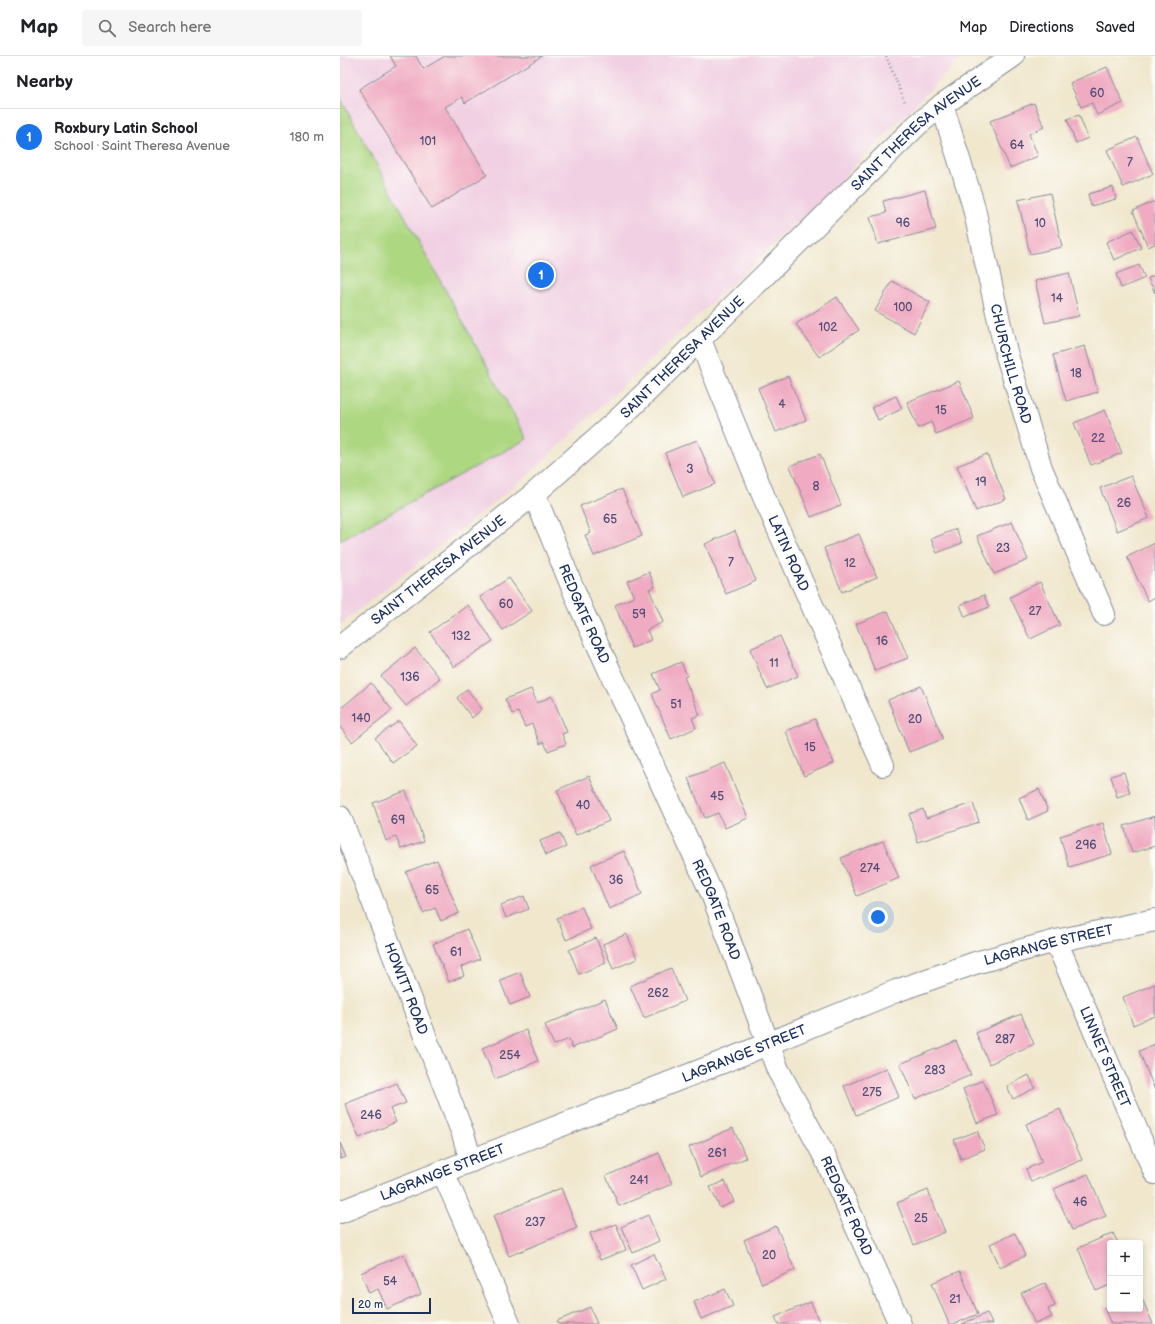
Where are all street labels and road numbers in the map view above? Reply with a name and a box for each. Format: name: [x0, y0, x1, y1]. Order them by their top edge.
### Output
street label: SAINT THERESA AVENUE: [848, 73, 984, 194]
street label: SAINT THERESA AVENUE: [617, 292, 748, 422]
street label: CHURCHILL ROAD: [986, 302, 1035, 426]
street label: SAINT THERESA AVENUE: [368, 512, 509, 628]
street label: LATIN ROAD: [764, 513, 813, 594]
street label: REDGATE ROAD: [555, 562, 613, 667]
street label: REDGATE ROAD: [688, 857, 744, 962]
street label: LAGRANGE STREET: [982, 921, 1115, 969]
street label: HOWITT ROAD: [381, 940, 432, 1037]
street label: LINNET STREET: [1076, 1004, 1134, 1111]
street label: LAGRANGE STREET: [679, 1021, 809, 1086]
street label: LAGRANGE STREET: [378, 1140, 508, 1204]
street label: REDGATE ROAD: [817, 1153, 876, 1258]

